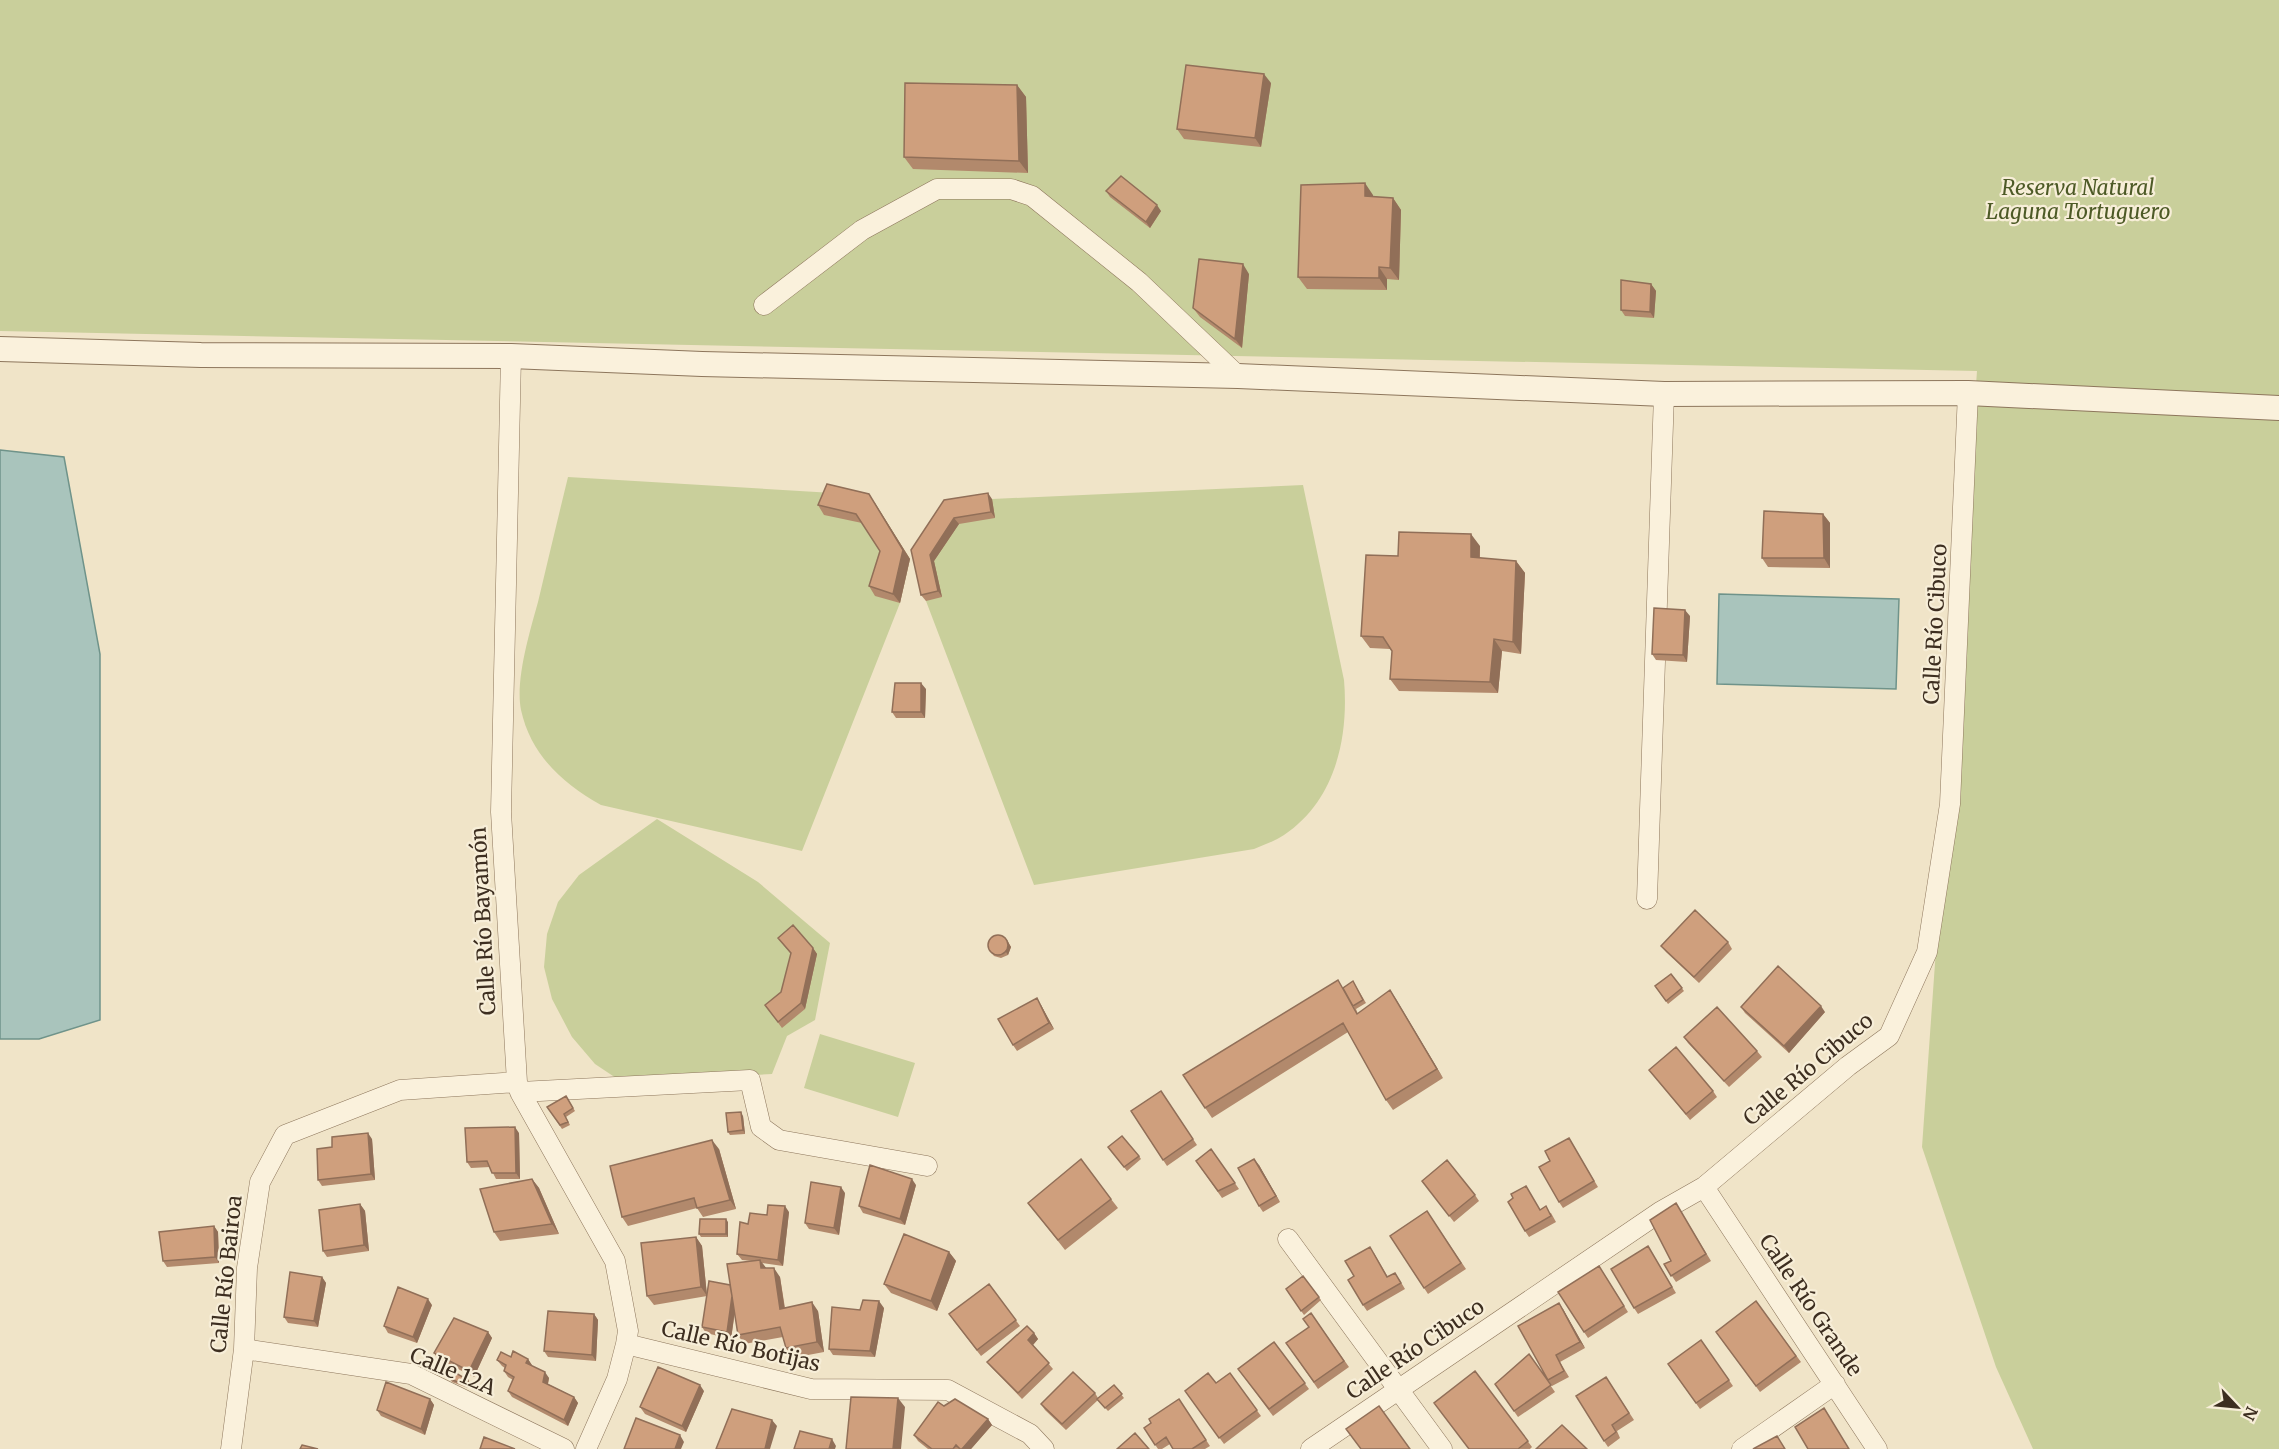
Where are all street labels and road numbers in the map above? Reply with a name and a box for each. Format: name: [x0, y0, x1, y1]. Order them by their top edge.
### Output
street label: Calle Río Cibuco: [1917, 543, 1953, 705]
street label: Calle Río Bayamón: [465, 826, 501, 1016]
street label: Calle Río Cibuco: [1738, 1007, 1878, 1131]
street label: Calle Río Bairoa: [204, 1194, 248, 1354]
street label: Calle Río Grande: [1753, 1229, 1869, 1381]
street label: Calle Río Cibuco: [1341, 1293, 1489, 1405]
street label: Calle Río Botijas: [659, 1315, 823, 1377]
street label: Calle 12A: [406, 1341, 500, 1401]

